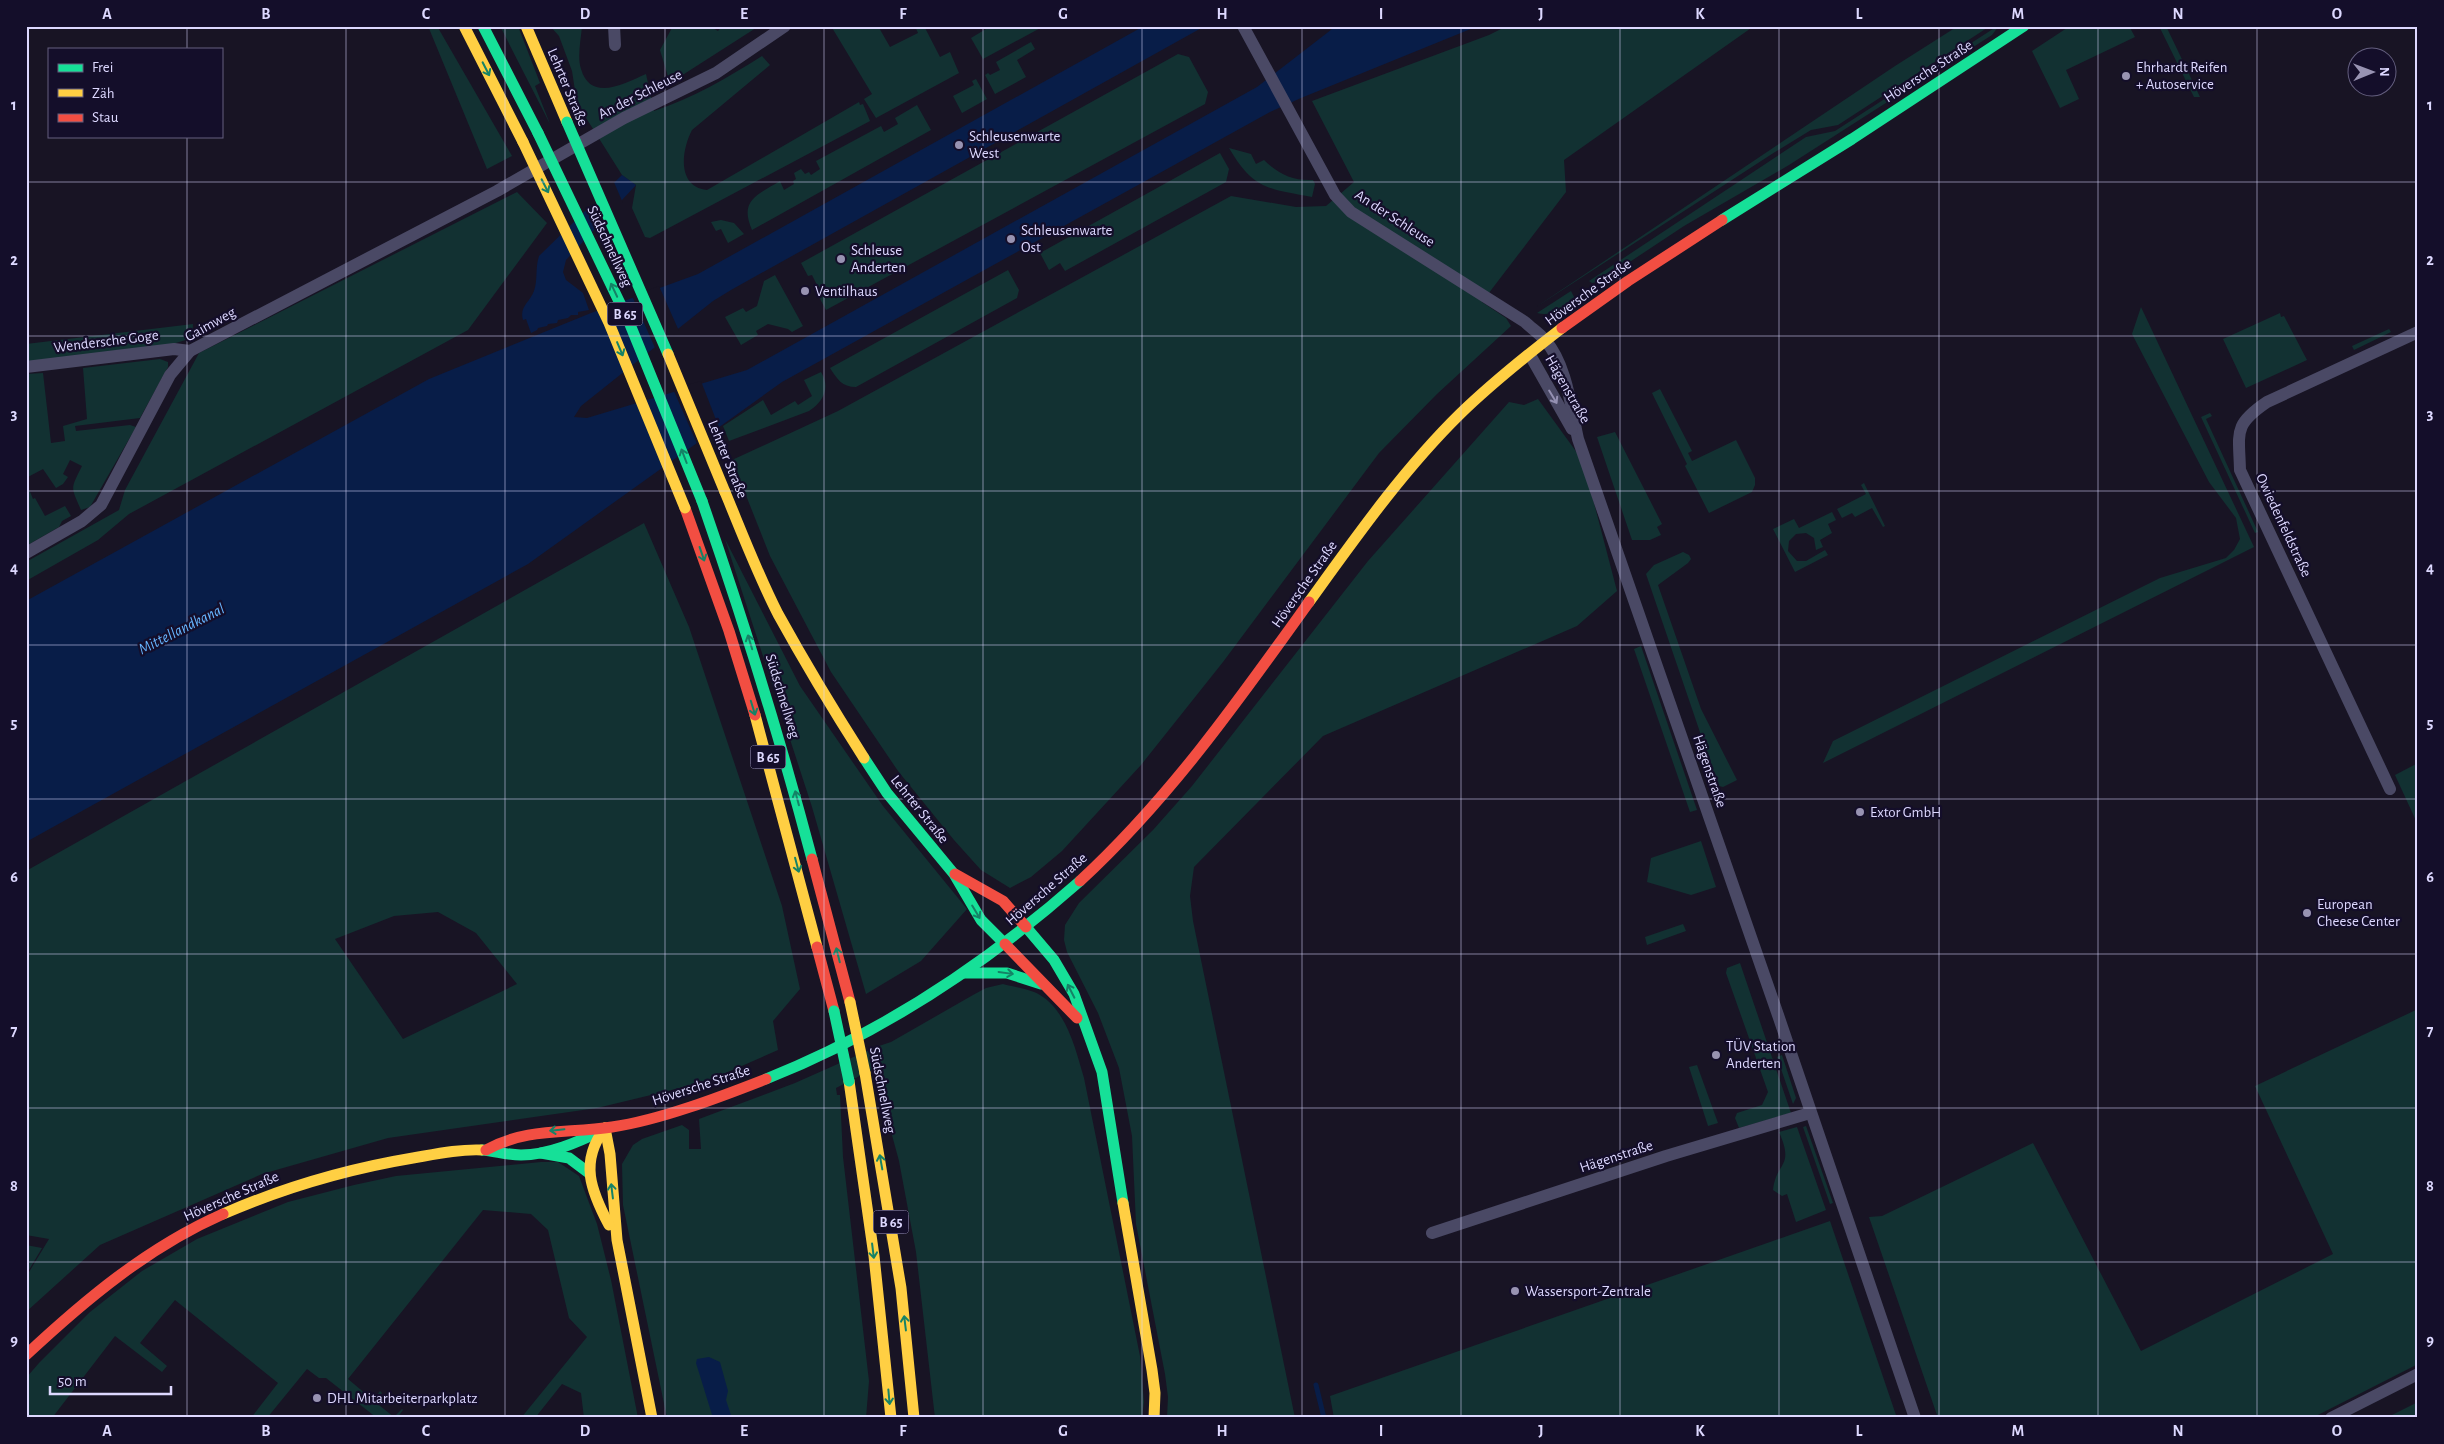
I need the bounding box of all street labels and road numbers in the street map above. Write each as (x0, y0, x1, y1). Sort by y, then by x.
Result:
street label: Höversche Straße (1881, 37, 1975, 106)
street label: Lehrter Straße (544, 46, 591, 128)
street label: An der Schleuse (596, 67, 685, 122)
street label: An der Schleuse (1352, 187, 1437, 250)
street label: Südschnellweg (584, 203, 635, 290)
street label: Höversche Straße (1543, 256, 1634, 329)
road number: B 65 (608, 302, 642, 326)
street label: Gaimweg (183, 304, 239, 344)
street label: Wendersche Goge (53, 328, 160, 355)
street label: Hägenstraße (1542, 353, 1593, 426)
street label: Lehrter Straße (705, 418, 750, 501)
street label: Owiedenfeldstraße (2253, 471, 2314, 579)
street label: Höversche Straße (1269, 538, 1340, 630)
street label: Südschnellweg (763, 652, 803, 741)
street label: Hägenstraße (1690, 733, 1729, 810)
road number: B 65 (750, 746, 786, 769)
street label: Lehrter Straße (888, 772, 952, 846)
street label: Höversche Straße (1003, 850, 1090, 929)
street label: Südschnellweg (867, 1046, 898, 1135)
street label: Höversche Straße (650, 1063, 752, 1108)
street label: Hägenstraße (1578, 1138, 1655, 1175)
street label: Höversche Straße (181, 1169, 281, 1224)
road number: B 65 (874, 1210, 908, 1234)

